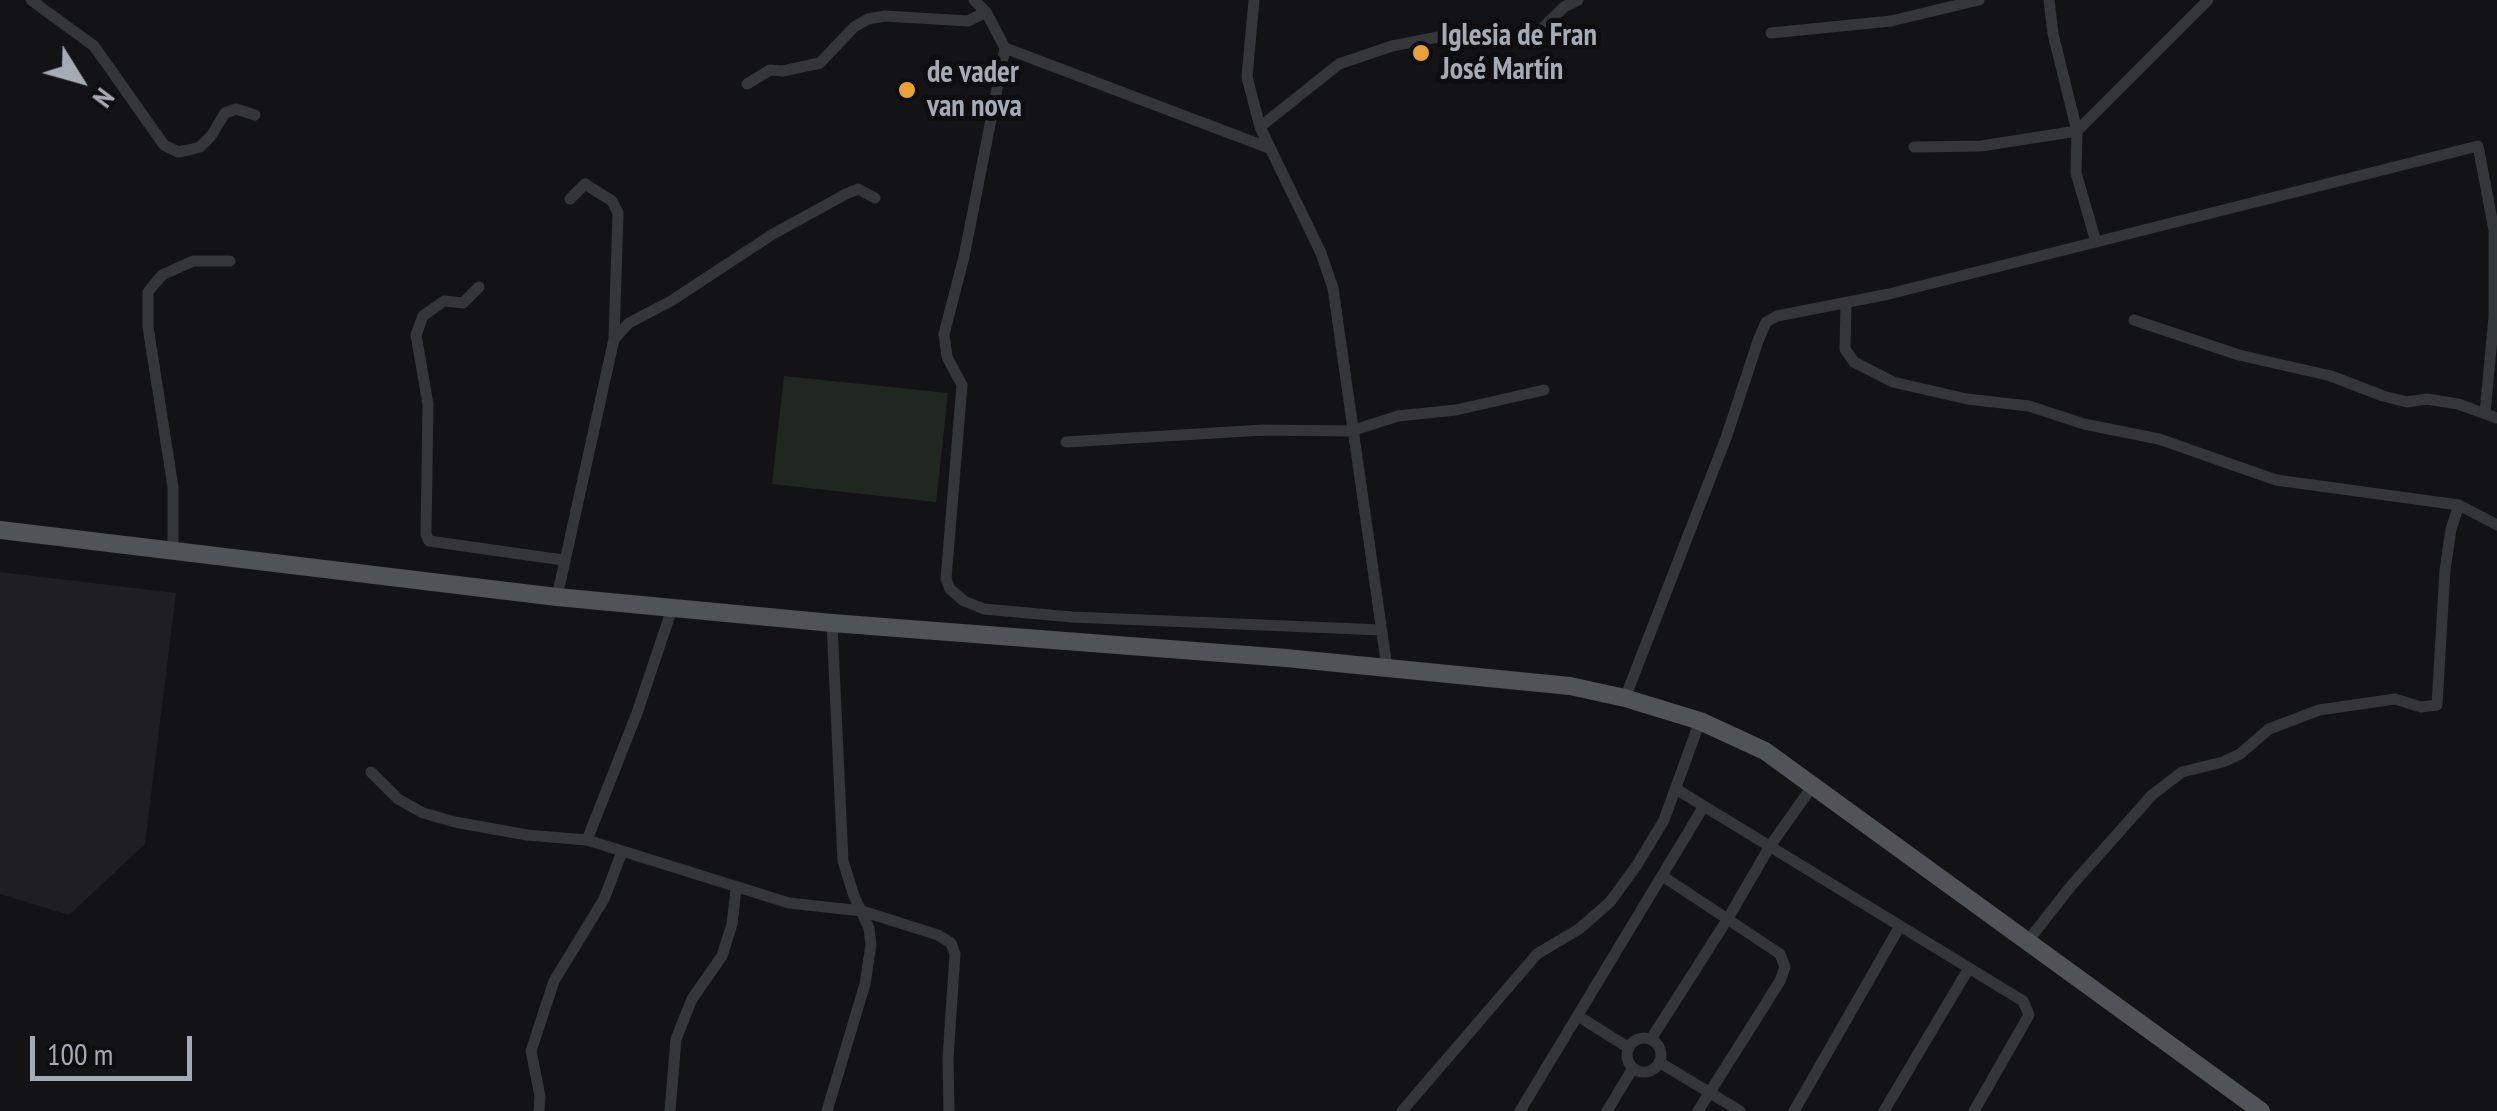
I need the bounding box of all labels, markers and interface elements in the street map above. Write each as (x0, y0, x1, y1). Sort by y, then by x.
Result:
place label: Iglesia de Fran José Martín (1441, 18, 1597, 88)
north arrow (30, 30, 130, 130)
marker: Iglesia de Fran José Martín (1410, 42, 1432, 64)
place label: de vader van nova (927, 55, 1022, 126)
marker: de vader van nova (896, 79, 918, 101)
text: N (85, 81, 124, 116)
scale bar (35, 1016, 198, 1078)
text: 100 m (47, 1034, 113, 1073)

